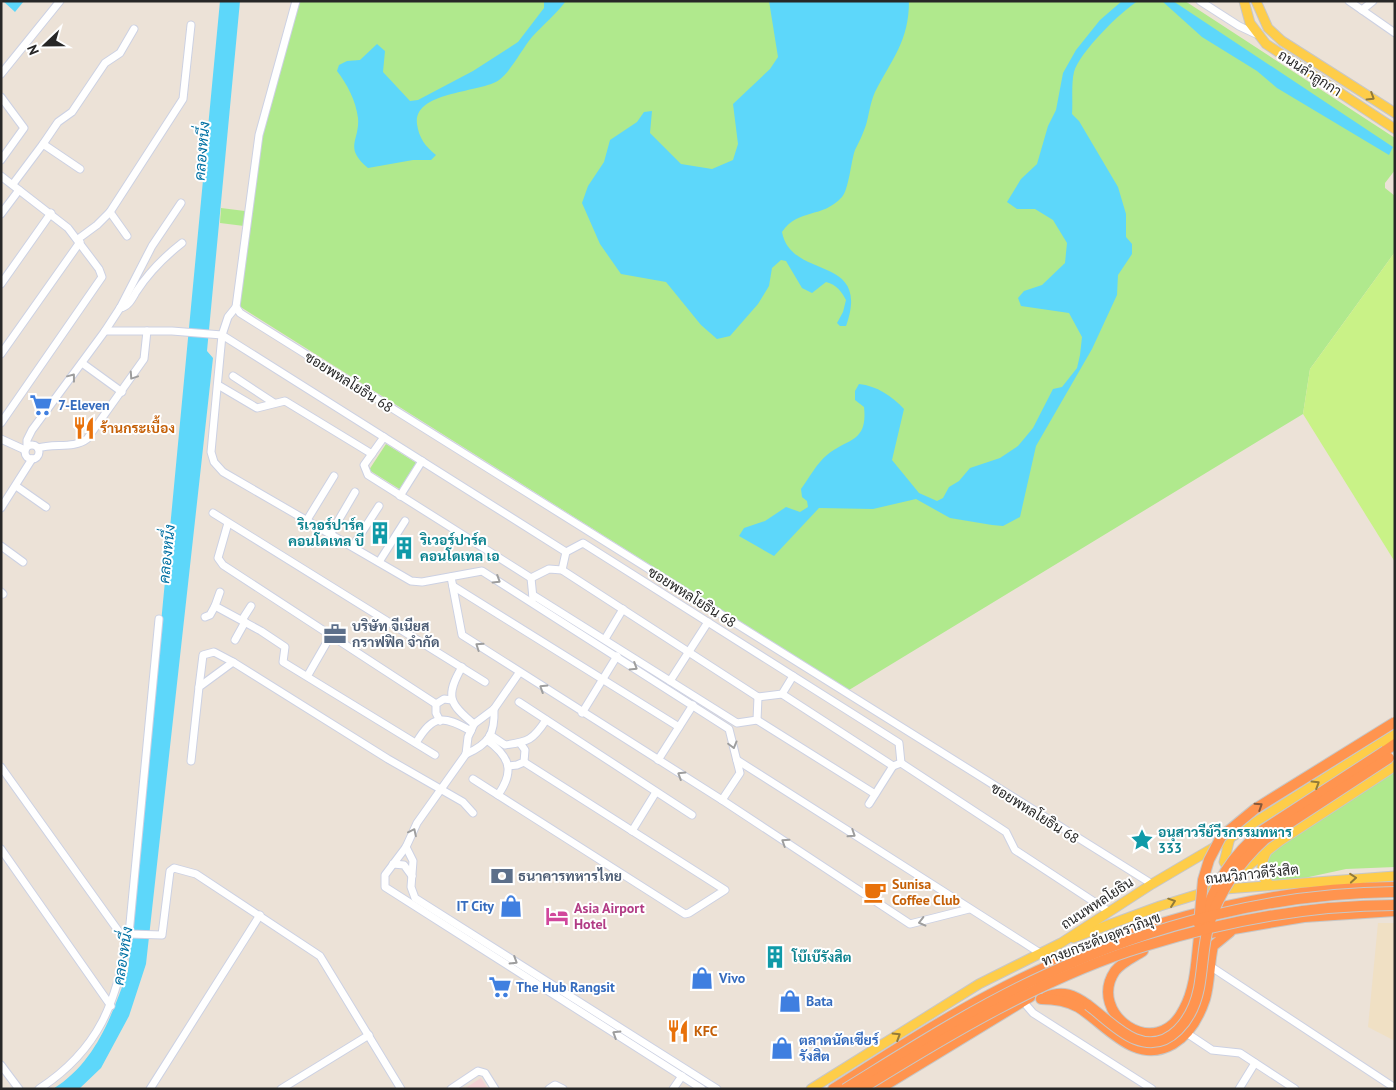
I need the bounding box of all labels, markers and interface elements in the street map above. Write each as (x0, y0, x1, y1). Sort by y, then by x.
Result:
north arrow (20, 20, 70, 70)
text: N (23, 42, 43, 58)
street label: ถนนลำลูกกา (1274, 46, 1345, 101)
one-way arrow (1365, 91, 1374, 101)
water label: คลองหนึ่ง (185, 120, 214, 181)
street label: ซอยพหลโยธิน 68 (301, 348, 397, 416)
one-way arrow (130, 370, 139, 379)
one-way arrow (66, 373, 75, 383)
supermarket icon: 7-Eleven (28, 392, 54, 418)
place label: 7-Eleven (58, 396, 110, 414)
restaurant icon: ร้านกระเบื้อง (71, 415, 97, 441)
place label: ร้านกระเบื้อง (100, 415, 175, 437)
place label: ริเวอร์ปาร์ค คอนโดเทล บี (288, 516, 364, 550)
building icon: ริเวอร์ปาร์ค คอนโดเทล บี (367, 520, 393, 546)
water label: คลองหนึ่ง (149, 523, 179, 584)
place label: ริเวอร์ปาร์ค คอนโดเทล เอ (419, 531, 500, 565)
building icon: ริเวอร์ปาร์ค คอนโดเทล เอ (391, 535, 417, 561)
street label: ซอยพหลโยธิน 68 (644, 563, 740, 631)
one-way arrow (492, 574, 501, 584)
place label: บริษัท จีเนียส กราฟฟิค จำกัด (352, 617, 440, 651)
office icon: บริษัท จีเนียส กราฟฟิค จำกัด (322, 621, 348, 647)
one-way arrow (475, 643, 484, 652)
one-way arrow (629, 661, 638, 671)
one-way arrow (540, 685, 549, 694)
one-way arrow (727, 740, 737, 748)
one-way arrow (677, 771, 686, 781)
street label: ซอยพหลโยธิน 68 (987, 779, 1083, 847)
one-way arrow (1310, 780, 1319, 790)
one-way arrow (1254, 803, 1263, 813)
place label: อนุสาวรีย์วีรกรรมทหาร 333 (1158, 823, 1292, 857)
one-way arrow (846, 827, 855, 837)
place icon: อนุสาวรีย์วีรกรรมทหาร 333 (1129, 827, 1155, 853)
one-way arrow (407, 828, 417, 837)
one-way arrow (781, 838, 790, 848)
street label: ถนนวิภาวดีรังสิต (1204, 860, 1300, 888)
bank icon: ธนาคารทหารไทย (489, 863, 515, 889)
place label: ธนาคารทหารไทย (518, 867, 622, 885)
street label: ถนนพหลโยธิน (1057, 873, 1137, 933)
one-way arrow (1350, 873, 1358, 884)
place label: Sunisa Coffee Club (892, 875, 961, 909)
cafe icon: Sunisa Coffee Club (862, 879, 888, 905)
shop icon: IT City (498, 893, 524, 919)
place label: IT City (456, 897, 494, 915)
one-way arrow (1168, 897, 1176, 907)
place label: Asia Airport Hotel (574, 899, 645, 933)
hotel icon: Asia Airport Hotel (544, 903, 570, 929)
street label: ทางยกระดับอุตราภิมุข (1039, 908, 1163, 971)
one-way arrow (918, 916, 926, 926)
water label: คลองหนึ่ง (104, 924, 137, 987)
building icon: โบ๊เบ๊รังสิต (762, 944, 788, 970)
place label: โบ๊เบ๊รังสิต (791, 948, 851, 966)
one-way arrow (509, 955, 518, 964)
shop icon: Vivo (689, 965, 715, 991)
place label: Vivo (718, 969, 746, 987)
supermarket icon: The Hub Rangsit (487, 974, 513, 1000)
place label: The Hub Rangsit (516, 978, 615, 996)
shop icon: Bata (777, 988, 803, 1014)
place label: Bata (806, 992, 833, 1010)
restaurant icon: KFC (665, 1018, 691, 1044)
place label: KFC (694, 1022, 718, 1040)
one-way arrow (613, 1031, 622, 1041)
place label: ตลาดนัดเซียร์ รังสิต (799, 1031, 880, 1065)
one-way arrow (892, 1033, 901, 1042)
shop icon: ตลาดนัดเซียร์ รังสิต (769, 1035, 795, 1061)

